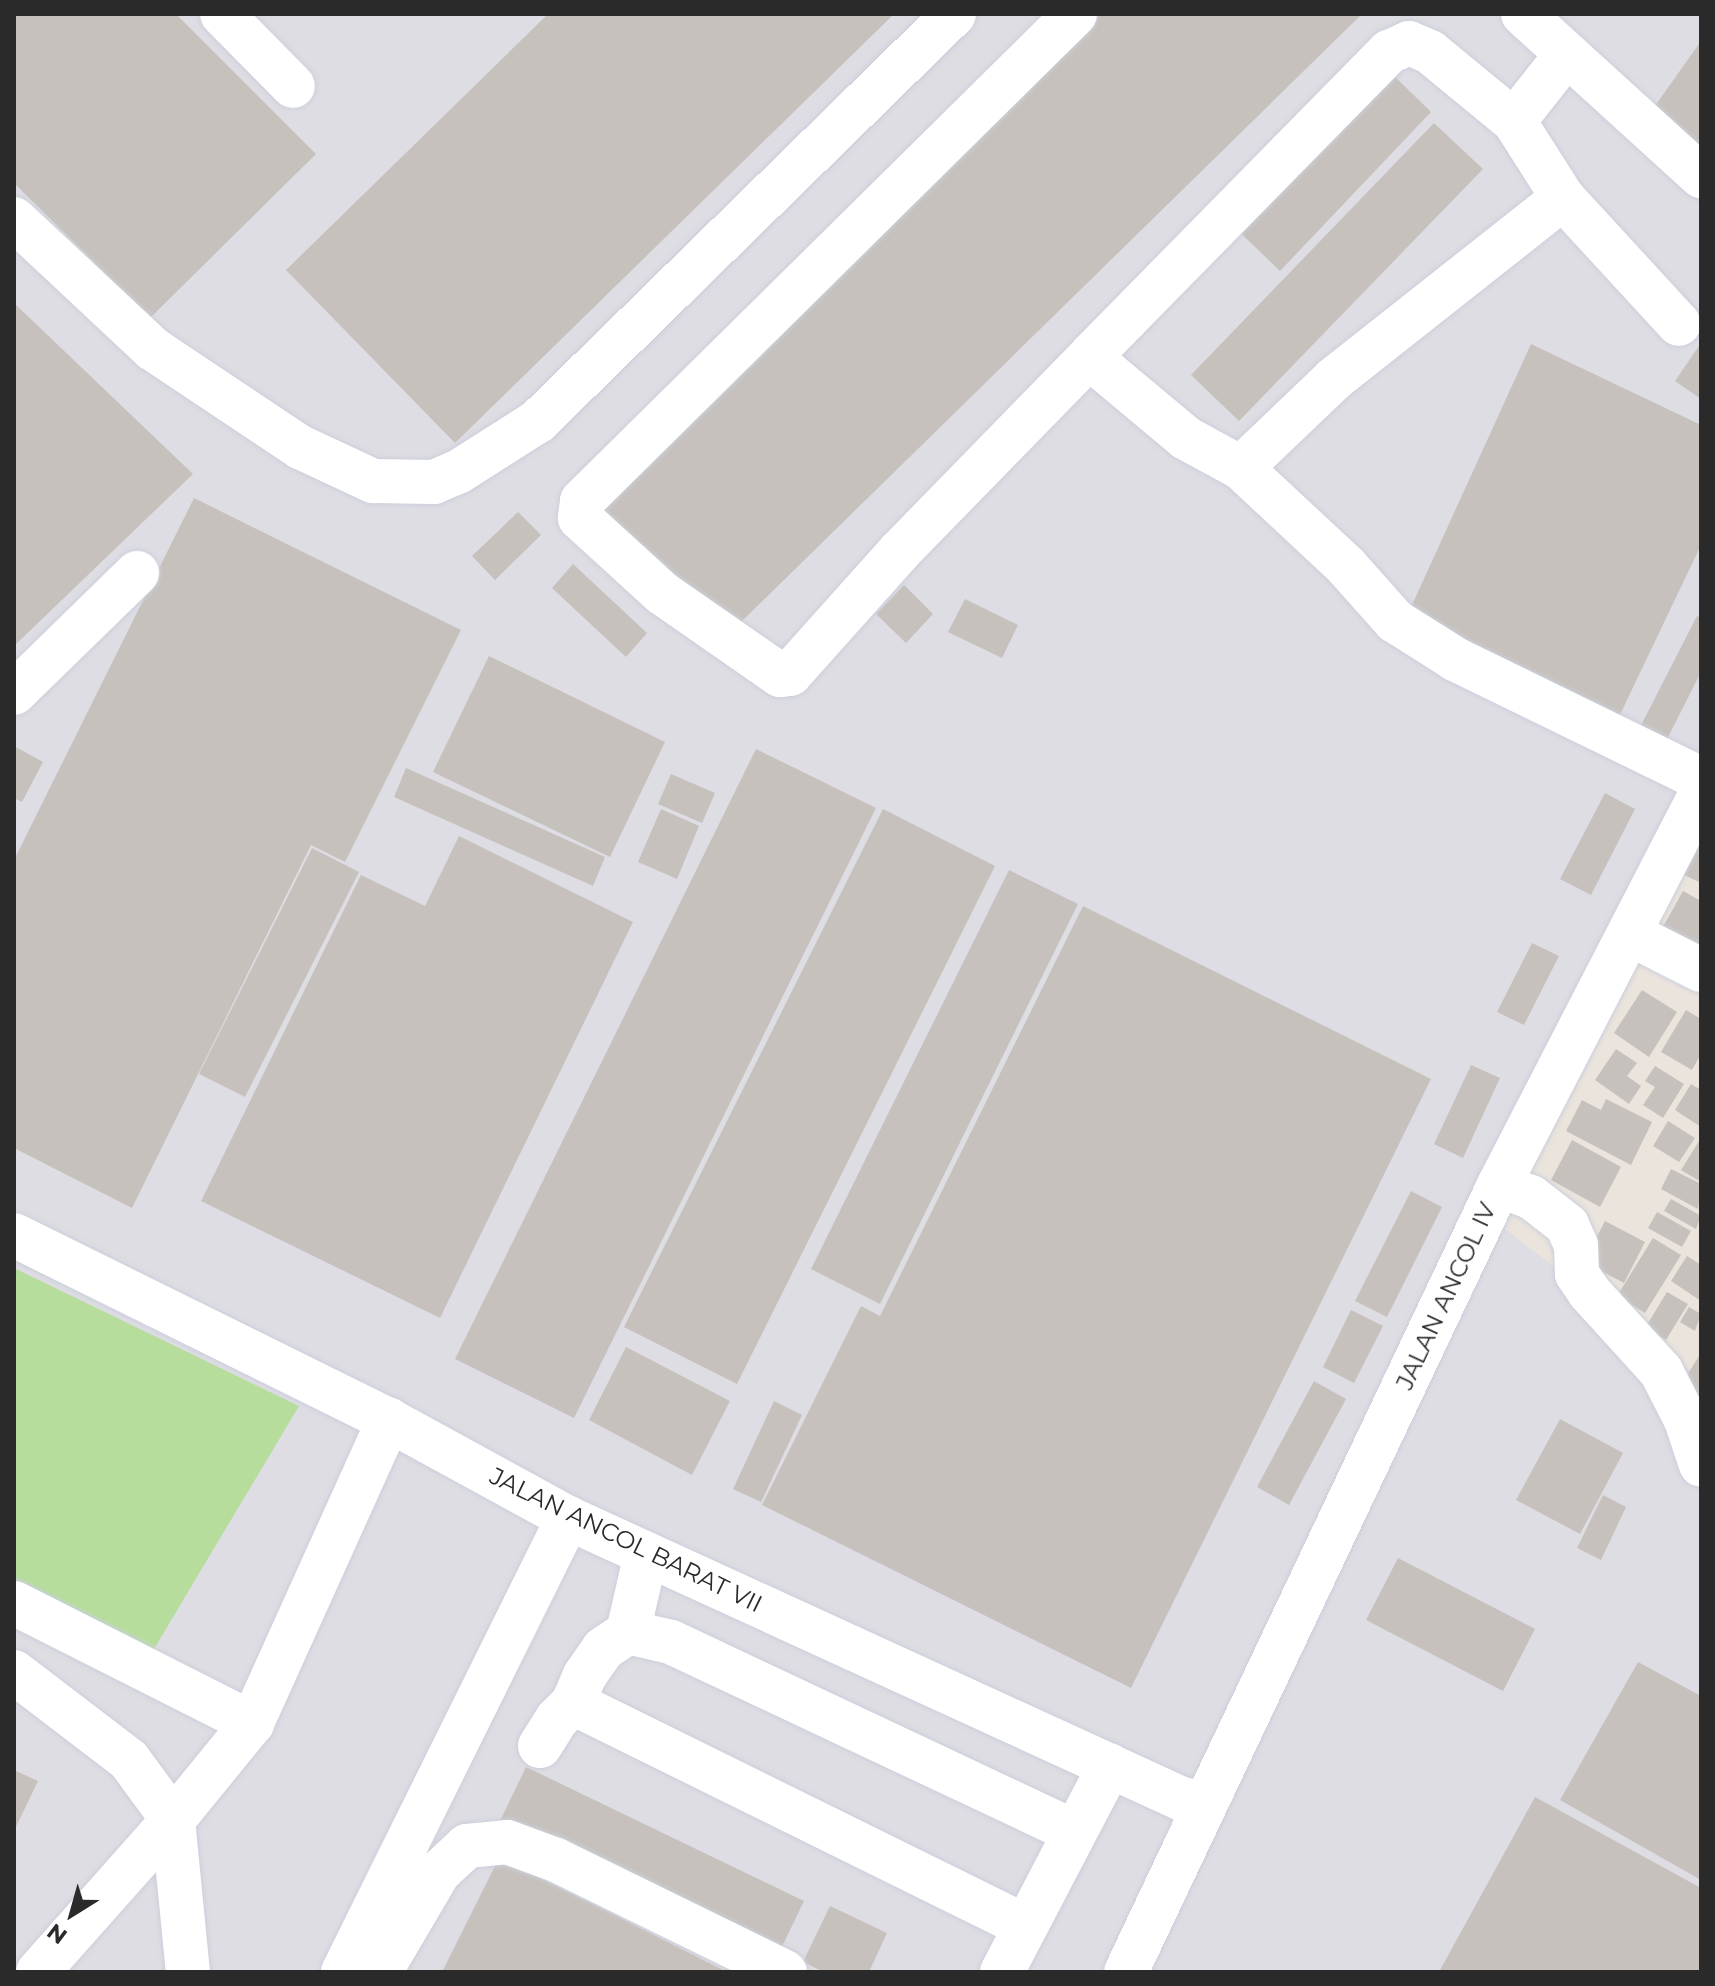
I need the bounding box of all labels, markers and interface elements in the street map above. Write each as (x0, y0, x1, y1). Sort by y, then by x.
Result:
street label: JALAN ANCOL IV (1390, 1198, 1502, 1394)
street label: JALAN ANCOL BARAT VII (485, 1461, 767, 1619)
north arrow (32, 1874, 112, 1954)
text: N (42, 1917, 72, 1950)

